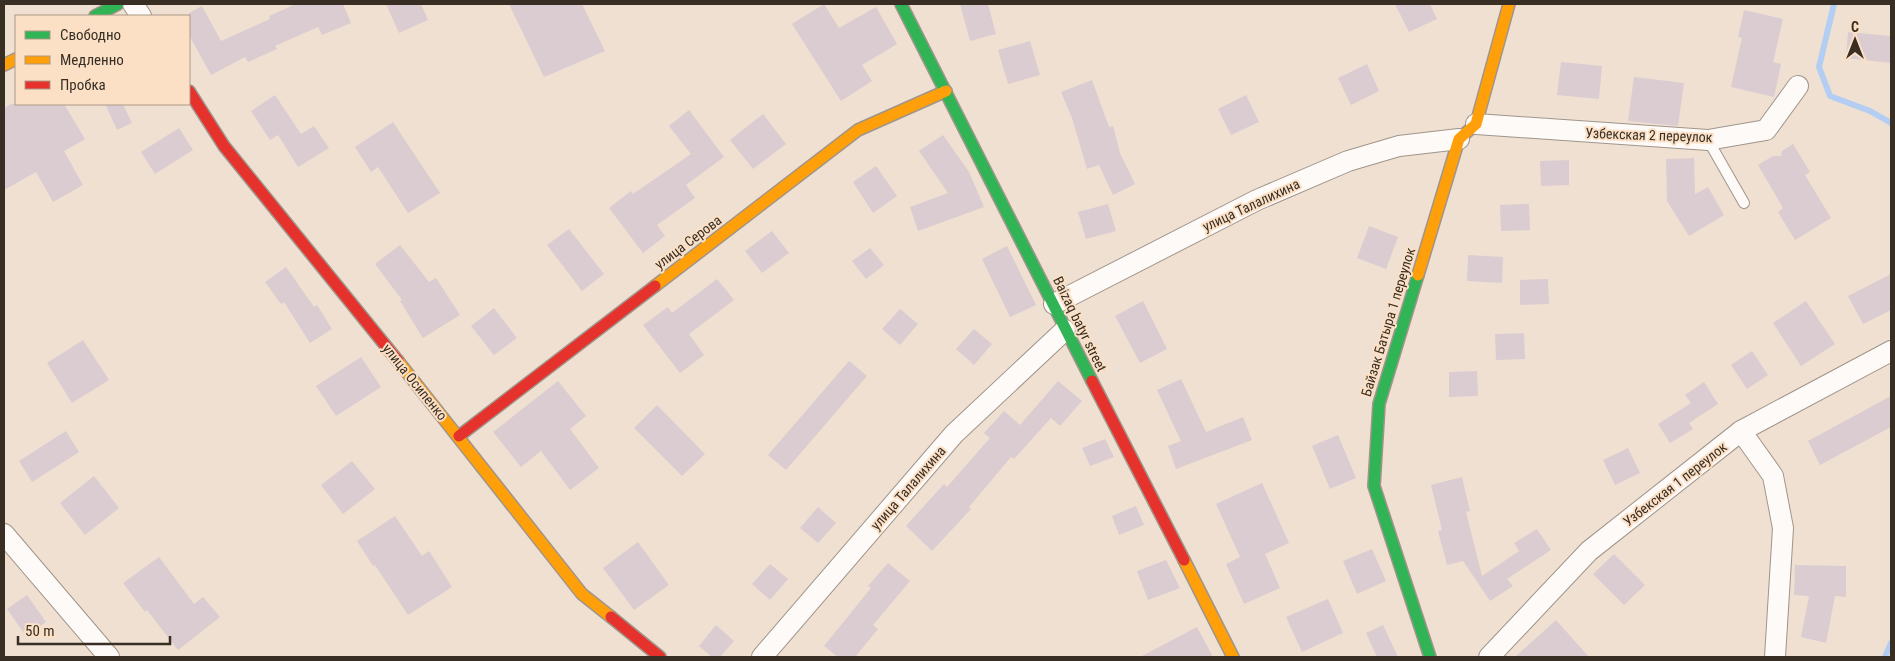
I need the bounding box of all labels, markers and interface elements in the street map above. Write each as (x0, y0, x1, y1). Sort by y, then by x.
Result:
legend (15, 15, 190, 105)
north arrow (1830, 15, 1880, 65)
text: С (1851, 19, 1859, 35)
text: Свободно (60, 26, 121, 44)
text: Медленно (60, 51, 124, 69)
text: Пробка (60, 76, 106, 94)
street label: Узбекская 2 переулок (1585, 125, 1713, 145)
street label: улица Талалихина (1200, 176, 1302, 234)
street label: улица Серова (652, 212, 724, 272)
street label: Байзак Батыра 1 переулок (1358, 245, 1418, 398)
street label: Baizaq batyr street (1050, 274, 1110, 374)
street label: улица Осипенко (379, 341, 451, 423)
street label: Узбекская 1 переулок (1620, 438, 1730, 529)
street label: улица Талалихина (867, 443, 949, 533)
scale bar (18, 614, 170, 646)
text: 50 m (25, 622, 55, 640)

